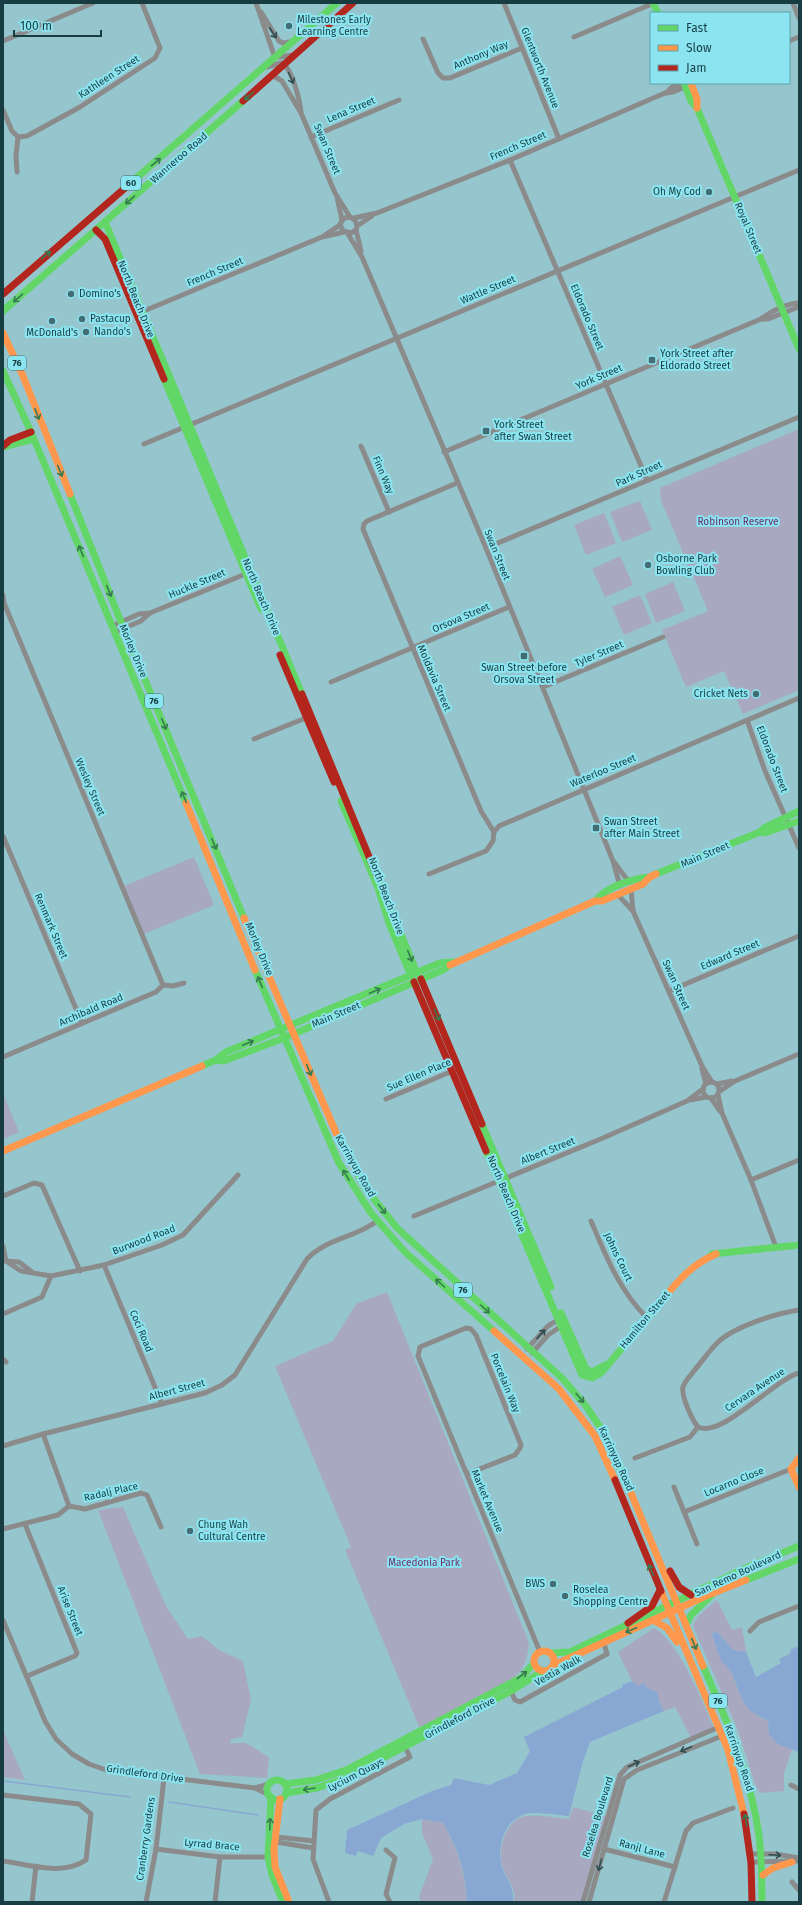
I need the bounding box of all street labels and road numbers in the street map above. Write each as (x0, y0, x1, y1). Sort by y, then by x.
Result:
street label: Glentworth Avenue (518, 26, 562, 110)
street label: Anthony Way (452, 38, 510, 72)
street label: Kathleen Street (76, 53, 142, 101)
street label: Lena Street (325, 94, 377, 126)
street label: Swan Street (311, 122, 343, 176)
street label: French Street (488, 129, 548, 163)
street label: Wanneroo Road (148, 130, 210, 186)
road number: 60 (121, 176, 141, 190)
street label: Royal Street (732, 201, 764, 256)
street label: French Street (185, 255, 245, 289)
street label: North Beach Drive (115, 259, 157, 339)
street label: Wattle Street (459, 273, 518, 307)
street label: Eldorado Street (568, 282, 606, 352)
road number: 76 (8, 356, 26, 370)
street label: York Street (574, 362, 624, 392)
street label: Finn Way (370, 454, 396, 496)
street label: Park Street (614, 458, 664, 490)
street label: Swan Street (481, 528, 513, 582)
street label: North Beach Drive (239, 557, 283, 637)
street label: Huckle Street (167, 566, 228, 601)
street label: Orsova Street (431, 600, 492, 635)
street label: Morley Drive (116, 623, 150, 679)
street label: Tyler Street (573, 638, 625, 670)
street label: Moldavia Street (415, 643, 453, 713)
road number: 76 (145, 694, 163, 708)
street label: Eldorado Street (754, 724, 790, 794)
street label: Waterloo Street (568, 752, 638, 790)
street label: Wesley Street (73, 756, 108, 818)
street label: Main Street (679, 839, 731, 871)
street label: North Beach Drive (366, 855, 406, 937)
street label: Renmark Street (32, 891, 70, 961)
street label: Morley Drive (242, 921, 276, 977)
street label: Edward Street (699, 937, 762, 973)
street label: Swan Street (660, 958, 693, 1012)
street label: Archibald Road (57, 991, 125, 1029)
street label: Main Street (310, 999, 362, 1031)
street label: Sue Ellen Place (385, 1056, 453, 1094)
street label: Karrinyup Road (332, 1133, 378, 1199)
street label: Albert Street (519, 1135, 577, 1167)
street label: North Beach Drive (484, 1154, 528, 1234)
street label: Burwood Road (111, 1223, 177, 1257)
street label: Johns Court (601, 1231, 635, 1284)
road number: 76 (454, 1283, 472, 1297)
street label: Hamilton Street (617, 1288, 673, 1351)
street label: Coci Road (127, 1308, 155, 1354)
street label: Porcelain Way (488, 1352, 522, 1414)
street label: Cervara Avenue (723, 1366, 787, 1414)
street label: Albert Street (148, 1377, 207, 1403)
street label: Karrinyup Road (596, 1425, 636, 1493)
street label: Locarno Close (702, 1465, 766, 1499)
street label: Market Avenue (468, 1468, 506, 1534)
street label: Radalj Place (83, 1480, 139, 1504)
street label: San Remo Boulevard (693, 1549, 783, 1599)
street label: Arise Street (55, 1585, 86, 1638)
street label: Vestia Walk (533, 1653, 584, 1689)
street label: Grindleford Drive (423, 1694, 497, 1742)
road number: 76 (709, 1694, 727, 1708)
street label: Karrinyup Road (722, 1723, 756, 1793)
street label: Lycium Quays (326, 1756, 386, 1794)
street label: Grindleford Drive (106, 1763, 184, 1785)
street label: Roselea Boulevard (580, 1775, 616, 1859)
street label: Cranberry Gardens (134, 1796, 158, 1882)
street label: Lyrrad Brace (184, 1837, 240, 1853)
street label: Ranjl Lane (618, 1837, 666, 1861)

